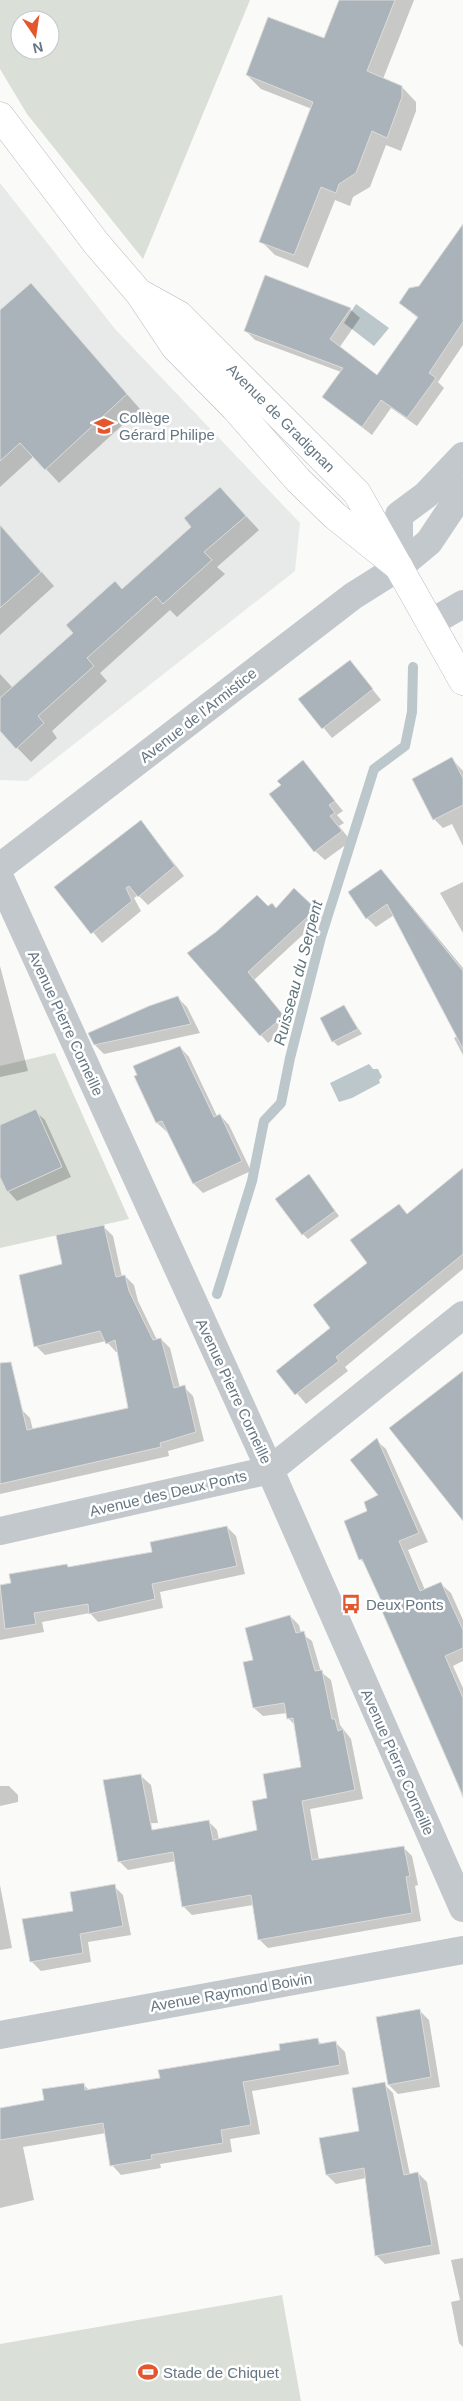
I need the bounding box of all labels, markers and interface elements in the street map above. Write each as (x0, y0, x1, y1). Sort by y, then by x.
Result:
north arrow (10, 10, 60, 60)
text: N (31, 39, 45, 57)
street label: Avenue de Gradignan (224, 360, 339, 475)
place label: Collège Gérard Philipe (119, 409, 215, 443)
school or university icon: Collège Gérard Philipe (93, 415, 115, 437)
street label: Avenue de l'Armistice (136, 664, 260, 766)
water label: Ruisseau du Serpent (270, 898, 326, 1047)
street label: Avenue Pierre Corneille (25, 948, 107, 1098)
street label: Avenue Pierre Corneille (193, 1316, 275, 1466)
street label: Avenue des Deux Ponts (88, 1467, 248, 1519)
bus stop icon: Deux Ponts (340, 1593, 362, 1615)
place label: Deux Ponts (366, 1596, 444, 1613)
street label: Avenue Pierre Corneille (358, 1686, 438, 1838)
street label: Avenue Raymond Boivin (149, 1969, 313, 2015)
sports icon: Stade de Chiquet (137, 2361, 159, 2383)
place label: Stade de Chiquet (163, 2364, 280, 2381)

